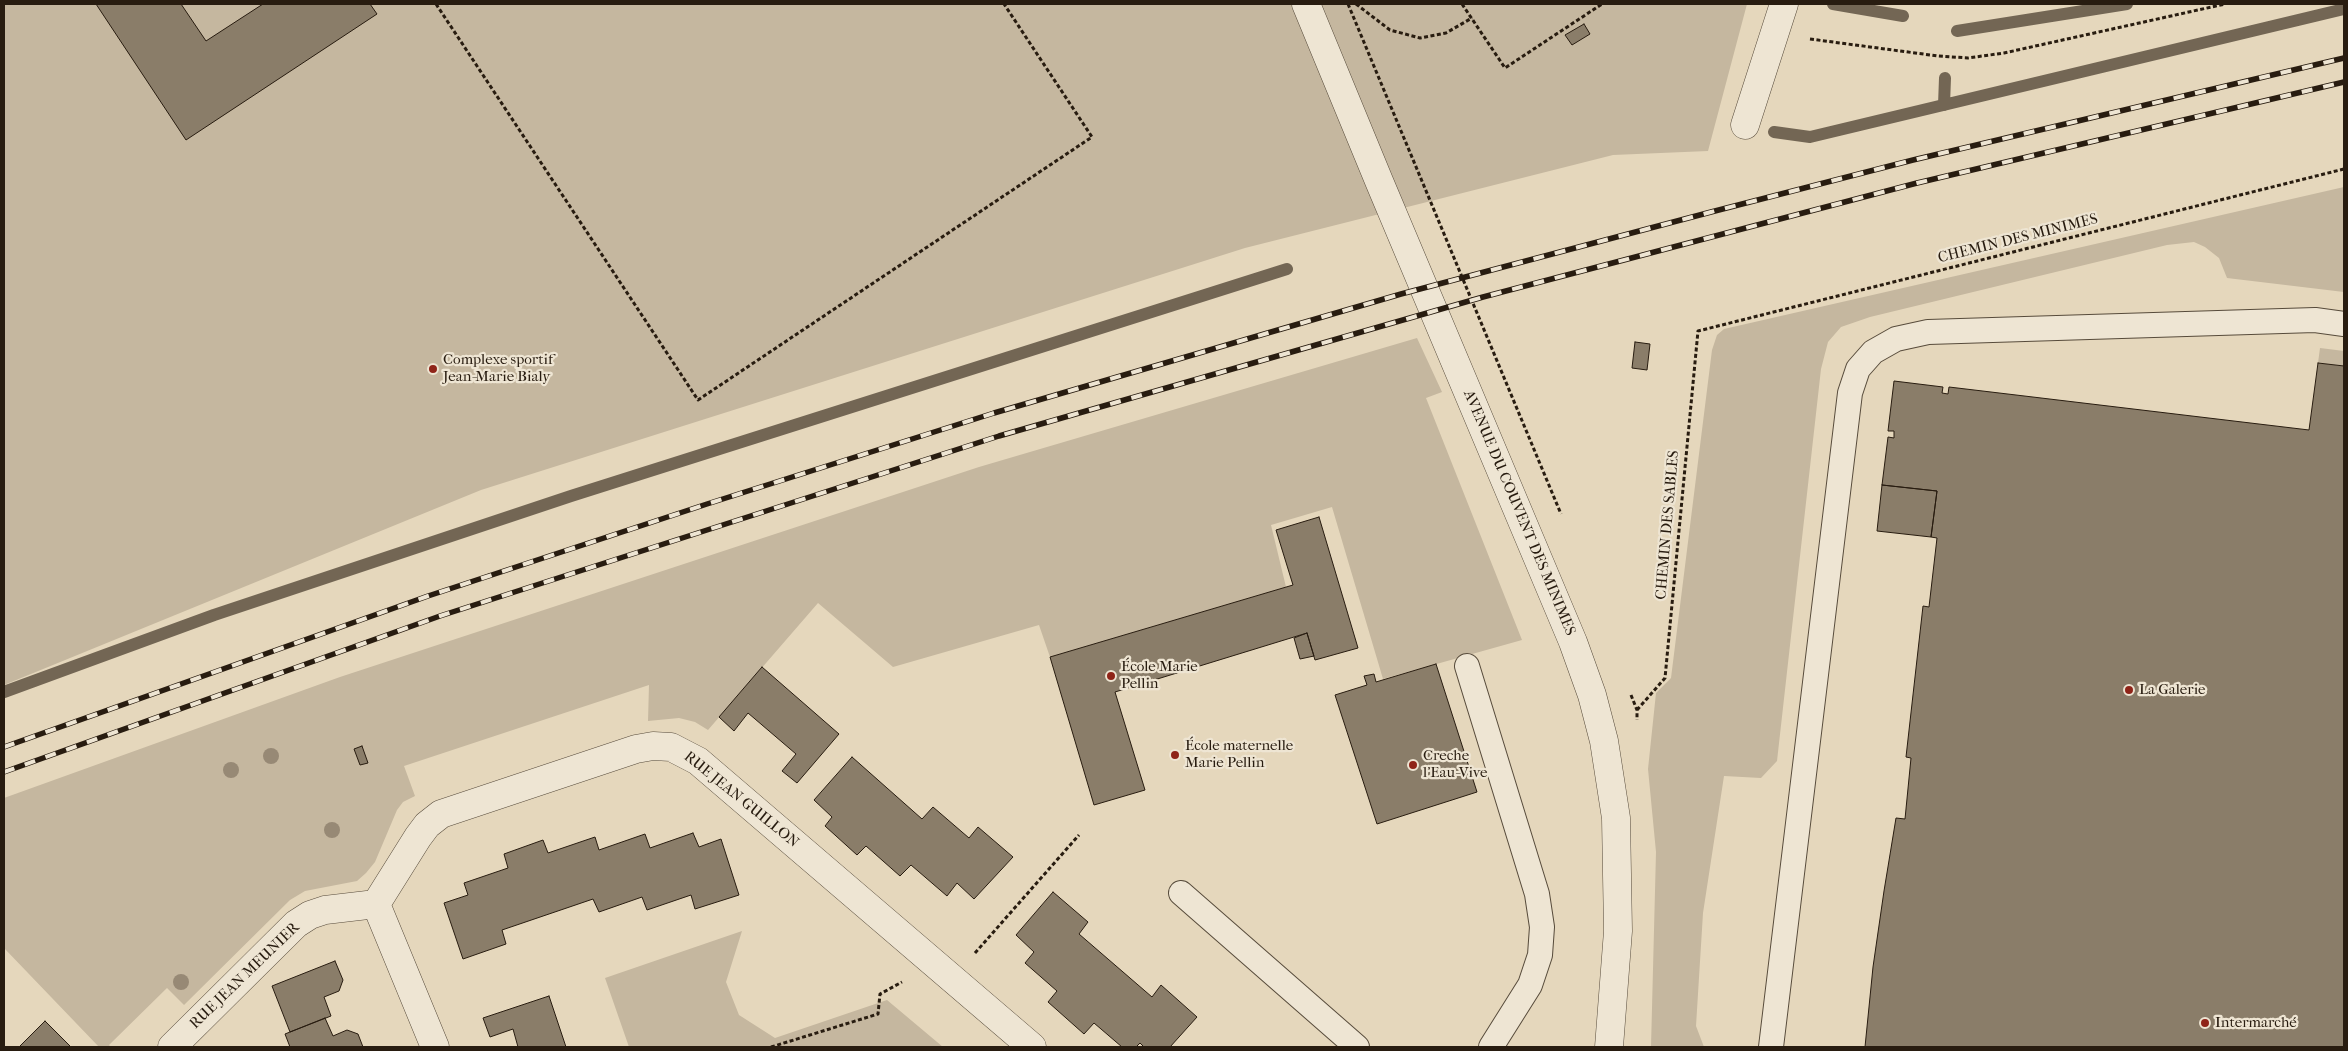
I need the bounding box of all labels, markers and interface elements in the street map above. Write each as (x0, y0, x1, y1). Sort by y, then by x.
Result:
street label: CHEMIN DES MINIMES (1936, 210, 2100, 268)
place label: Complexe sportif Jean-Marie Bialy (443, 351, 553, 386)
marker: Complexe sportif Jean-Marie Bialy (427, 363, 439, 375)
street label: AVENUE DU COUVENT DES MINIMES (1459, 388, 1579, 638)
street label: CHEMIN DES SABLES (1653, 450, 1683, 600)
place label: École Marie Pellin (1121, 658, 1198, 693)
marker: École Marie Pellin (1105, 670, 1117, 682)
place label: La Galerie (2139, 681, 2205, 699)
marker: La Galerie (2123, 684, 2135, 696)
place label: École maternelle Marie Pellin (1185, 737, 1293, 772)
place label: Creche l'Eau-Vive (1423, 747, 1487, 782)
street label: RUE JEAN GUILLON (680, 748, 802, 852)
marker: École maternelle Marie Pellin (1169, 749, 1181, 761)
marker: Creche l'Eau-Vive (1407, 759, 1419, 771)
street label: RUE JEAN MEUNIER (186, 919, 304, 1033)
place label: Intermarché (2215, 1014, 2297, 1032)
marker: Intermarché (2199, 1017, 2211, 1029)

